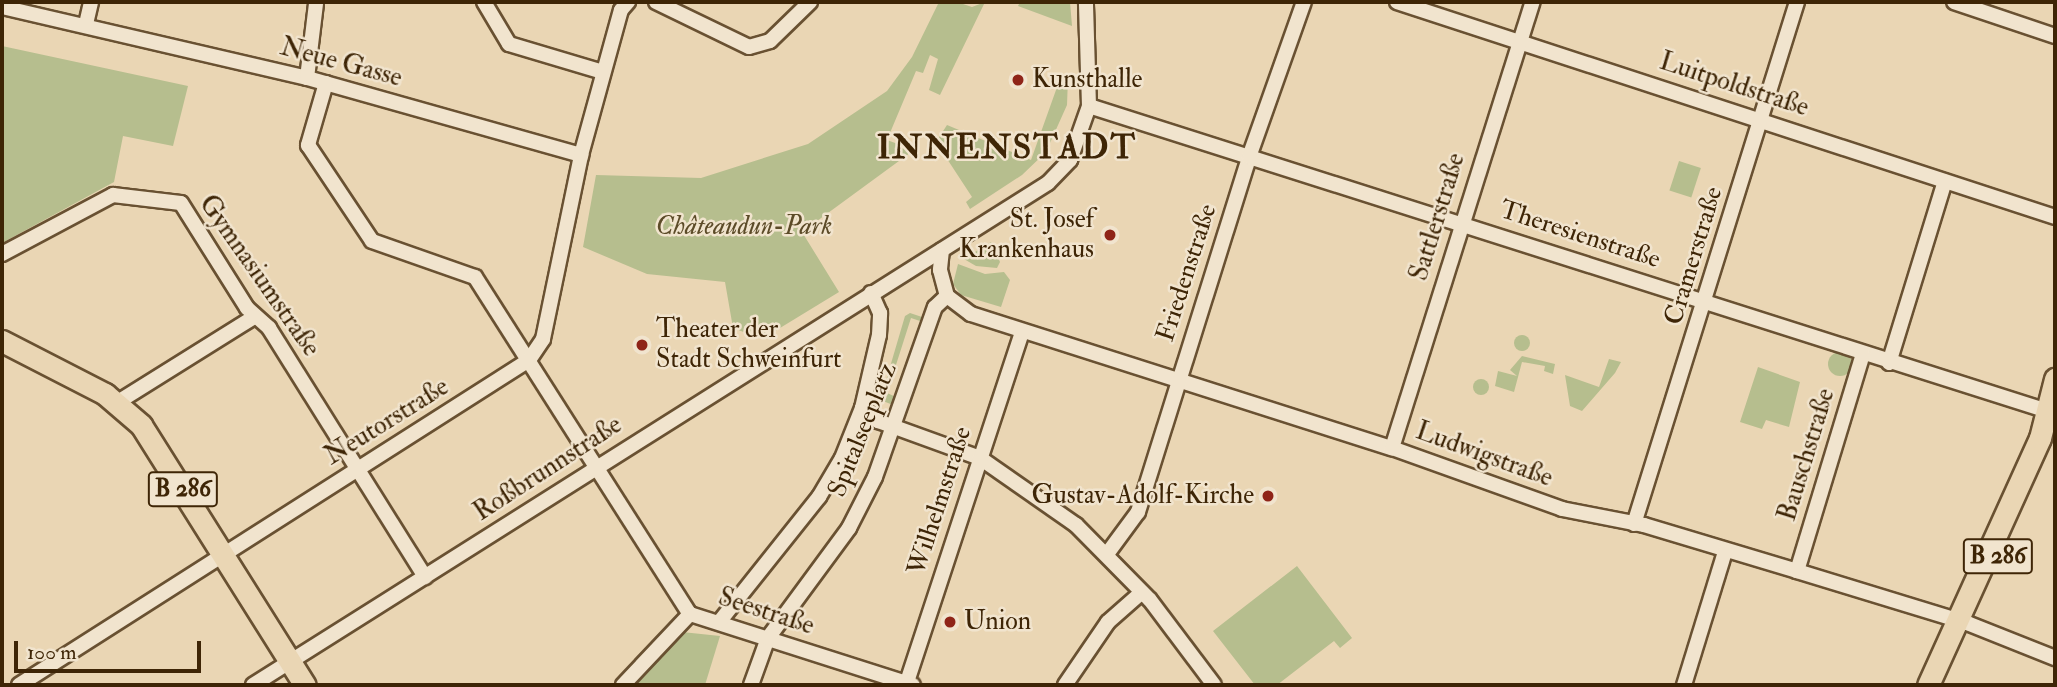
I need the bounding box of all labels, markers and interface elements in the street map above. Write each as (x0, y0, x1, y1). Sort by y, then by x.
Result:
street label: Neue Gasse (277, 32, 405, 94)
street label: Luitpoldstraße (1655, 46, 1813, 124)
place label: Kunsthalle (1032, 64, 1142, 96)
marker: Kunsthalle (1010, 72, 1026, 88)
district label: INNENSTADT (878, 128, 1136, 168)
street label: Sattlerstraße (1404, 149, 1472, 285)
street label: Cramerstraße (1658, 183, 1730, 329)
street label: Gymnasiumstraße (192, 189, 326, 363)
street label: Theresienstraße (1496, 194, 1664, 276)
street label: Friedenstraße (1150, 200, 1224, 346)
place label: St. Josef Krankenhaus (959, 204, 1094, 266)
park label: Châteaudun-Park (656, 211, 832, 243)
marker: St. Josef Krankenhaus (1100, 225, 1120, 245)
place label: Theater der Stadt Schweinfurt (656, 314, 842, 376)
marker: Theater der Stadt Schweinfurt (634, 337, 650, 353)
street label: Spitalseeplatz (822, 358, 904, 502)
street label: Neutorstraße (319, 372, 455, 472)
street label: Bauschstraße (1772, 385, 1842, 525)
street label: Roßbrunnstraße (468, 410, 628, 528)
street label: Ludwigstraße (1411, 416, 1557, 494)
street label: Wilhelmstraße (901, 423, 979, 579)
road number: B 286 (146, 468, 220, 510)
place label: Gustav-Adolf-Kirche (1031, 480, 1254, 512)
marker: Gustav-Adolf-Kirche (1260, 488, 1276, 504)
road number: B 286 (1961, 536, 2035, 576)
street label: Seestraße (714, 582, 818, 642)
place label: Union (964, 606, 1031, 638)
marker: Union (942, 614, 958, 630)
scale bar (18, 628, 205, 672)
text: 100 m (27, 639, 77, 666)

